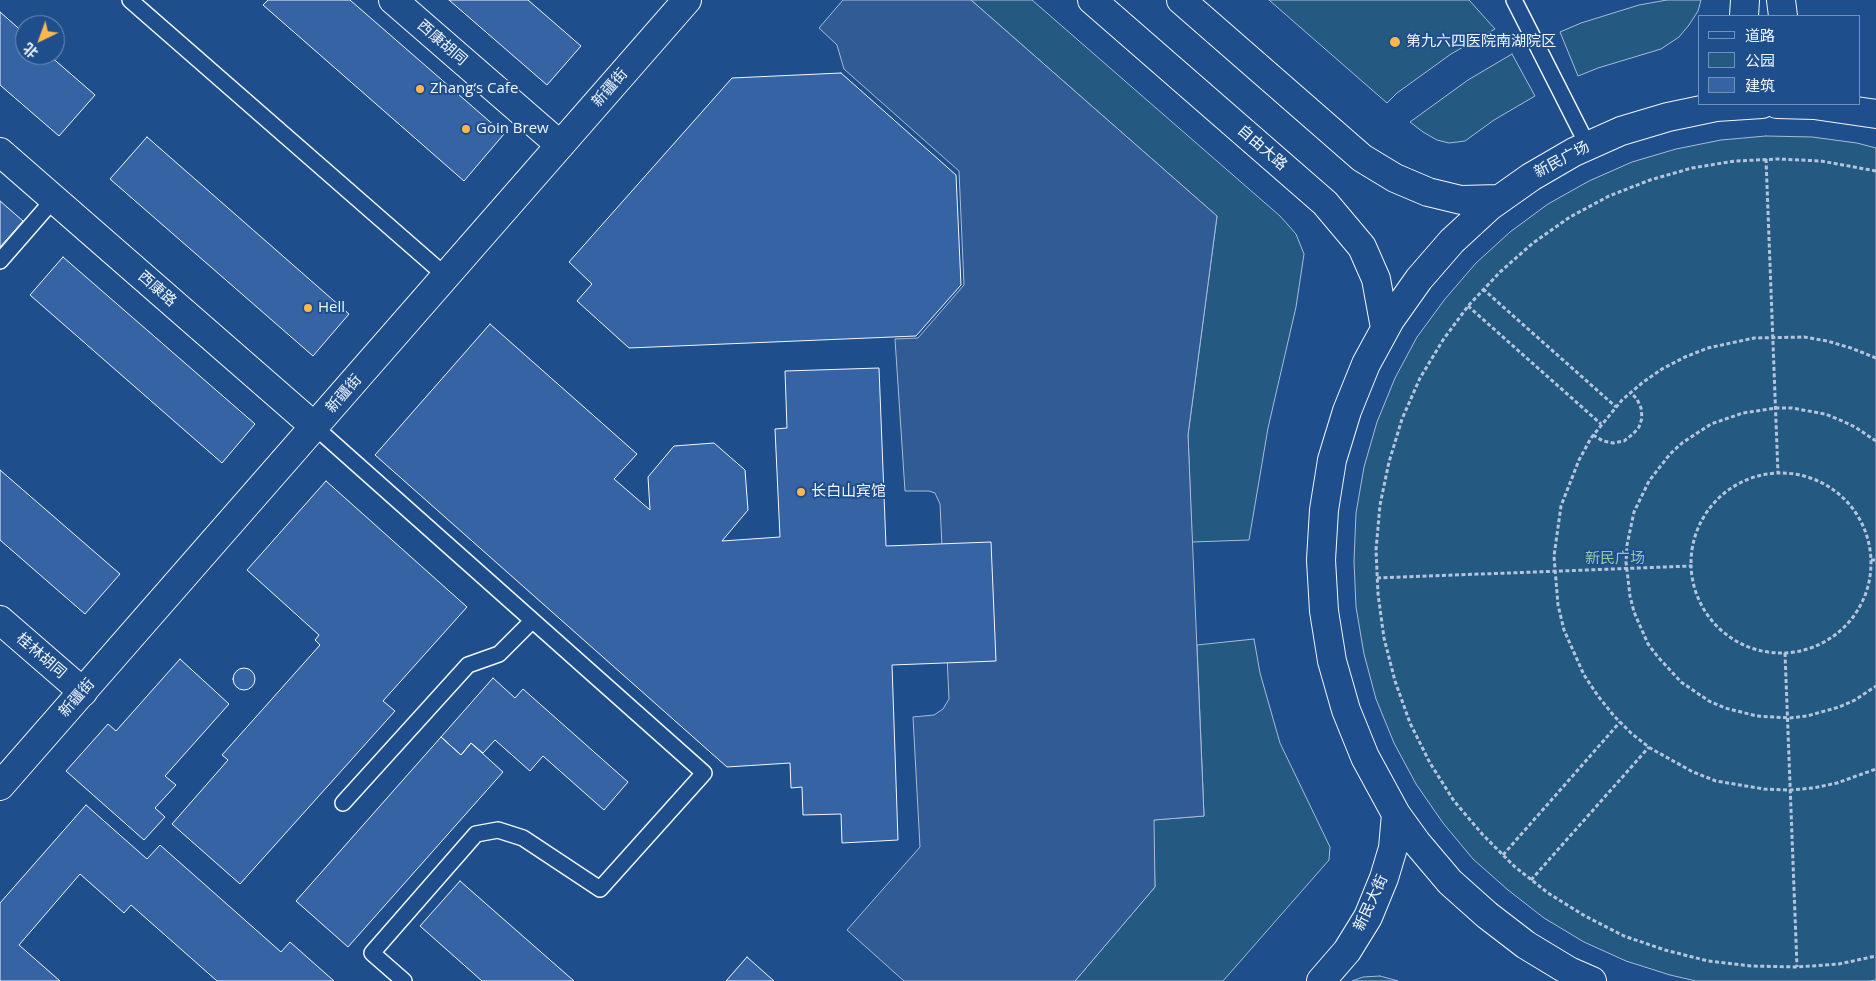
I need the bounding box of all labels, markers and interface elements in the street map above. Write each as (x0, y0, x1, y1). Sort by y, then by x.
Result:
north arrow (15, 15, 65, 65)
legend (1698, 15, 1861, 105)
street label: 西康胡同 (413, 17, 471, 69)
text: 道路 (1745, 25, 1775, 45)
place label: 第九六四医院南湖院区 (1406, 33, 1556, 51)
marker: 第九六四医院南湖院区 (1388, 35, 1402, 49)
text: 北 (19, 39, 42, 63)
text: 公园 (1745, 50, 1775, 70)
street label: 新疆街 (588, 65, 632, 111)
text: 建筑 (1745, 75, 1775, 95)
place label: Zhang‘s Cafe (430, 80, 518, 98)
marker: Zhang‘s Cafe (414, 83, 426, 95)
place label: Goin Brew (476, 120, 549, 138)
street label: 自由大路 (1233, 122, 1291, 174)
marker: Goin Brew (460, 123, 472, 135)
street label: 新民广场 (1531, 138, 1593, 182)
street label: 西康路 (134, 267, 180, 311)
place label: Hell (318, 299, 345, 317)
marker: Hell (302, 302, 314, 314)
street label: 新疆街 (322, 371, 366, 417)
place label: 长白山宾馆 (811, 483, 886, 501)
marker: 长白山宾馆 (795, 486, 807, 498)
park label: 新民广场 (1585, 550, 1645, 568)
street label: 桂林胡同 (12, 630, 70, 682)
street label: 新疆街 (55, 675, 99, 721)
street label: 新民大街 (1350, 872, 1392, 934)

